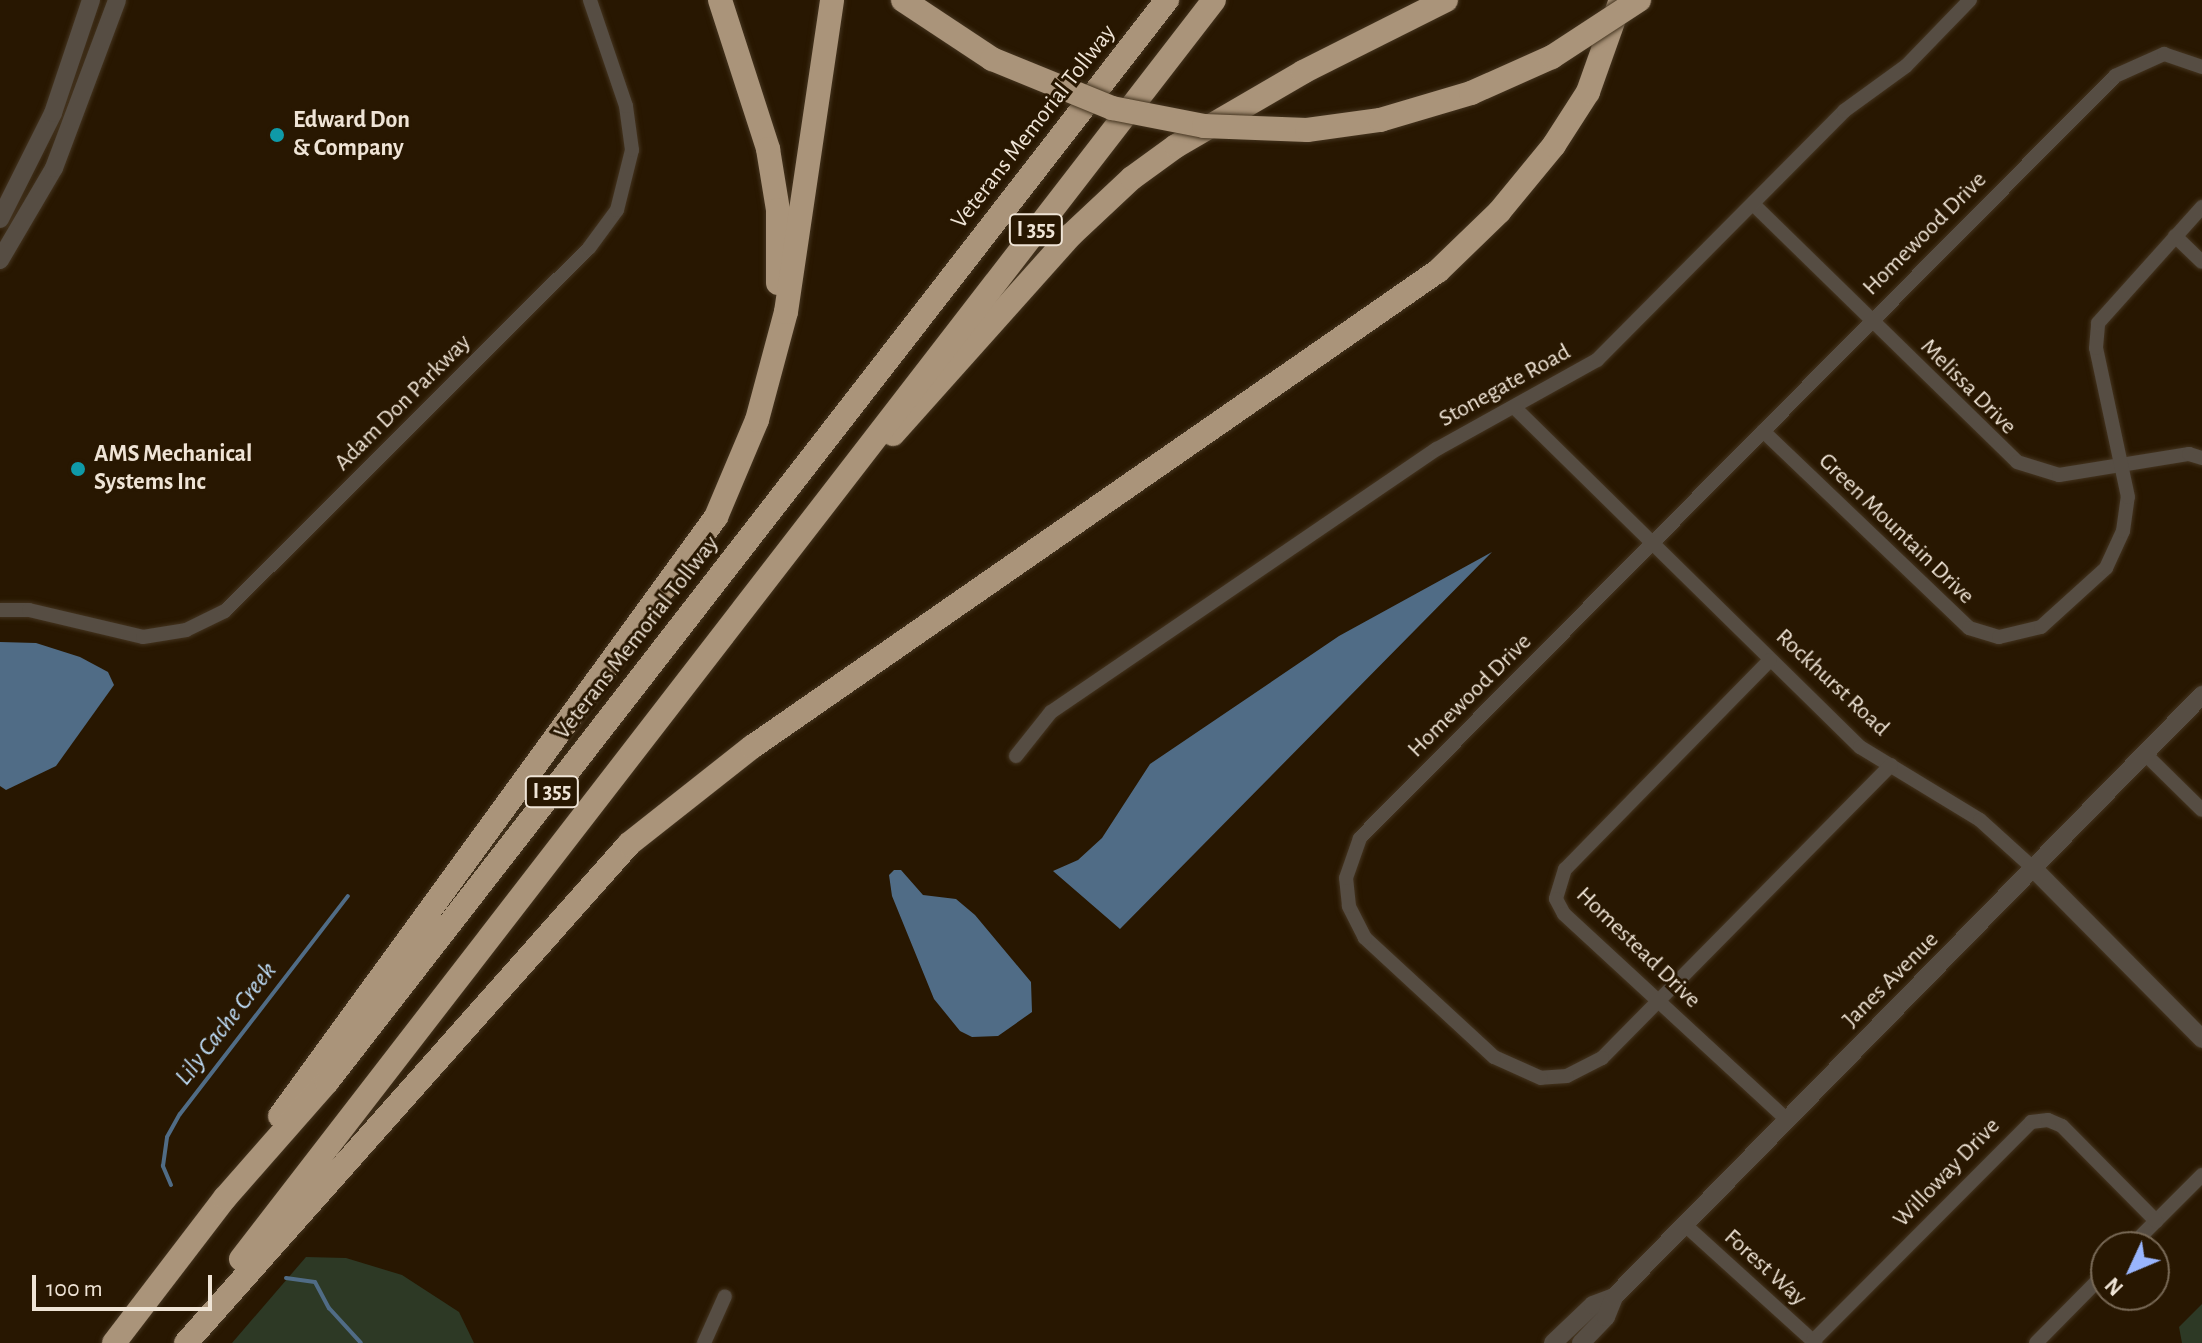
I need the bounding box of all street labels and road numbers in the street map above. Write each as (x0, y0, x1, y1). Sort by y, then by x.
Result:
street label: Veterans Memorial Tollway (945, 19, 1123, 235)
street label: Homewood Drive (1857, 166, 1993, 302)
road number: I 355 (1008, 212, 1064, 248)
street label: Adam Don Parkway (329, 329, 477, 477)
street label: Melissa Drive (1914, 333, 2022, 441)
street label: Stonegate Road (1434, 338, 1576, 434)
street label: Green Mountain Drive (1812, 447, 1980, 611)
street label: Veterans Memorial Tollway (548, 530, 726, 746)
street label: Rockhurst Road (1769, 623, 1895, 743)
street label: Homewood Drive (1402, 628, 1538, 764)
road number: I 355 (524, 774, 580, 810)
street label: Homestead Drive (1570, 881, 1706, 1015)
street label: Janes Avenue (1837, 926, 1945, 1034)
street label: Willoway Drive (1888, 1112, 2006, 1234)
street label: Forest Way (1718, 1223, 1812, 1313)

